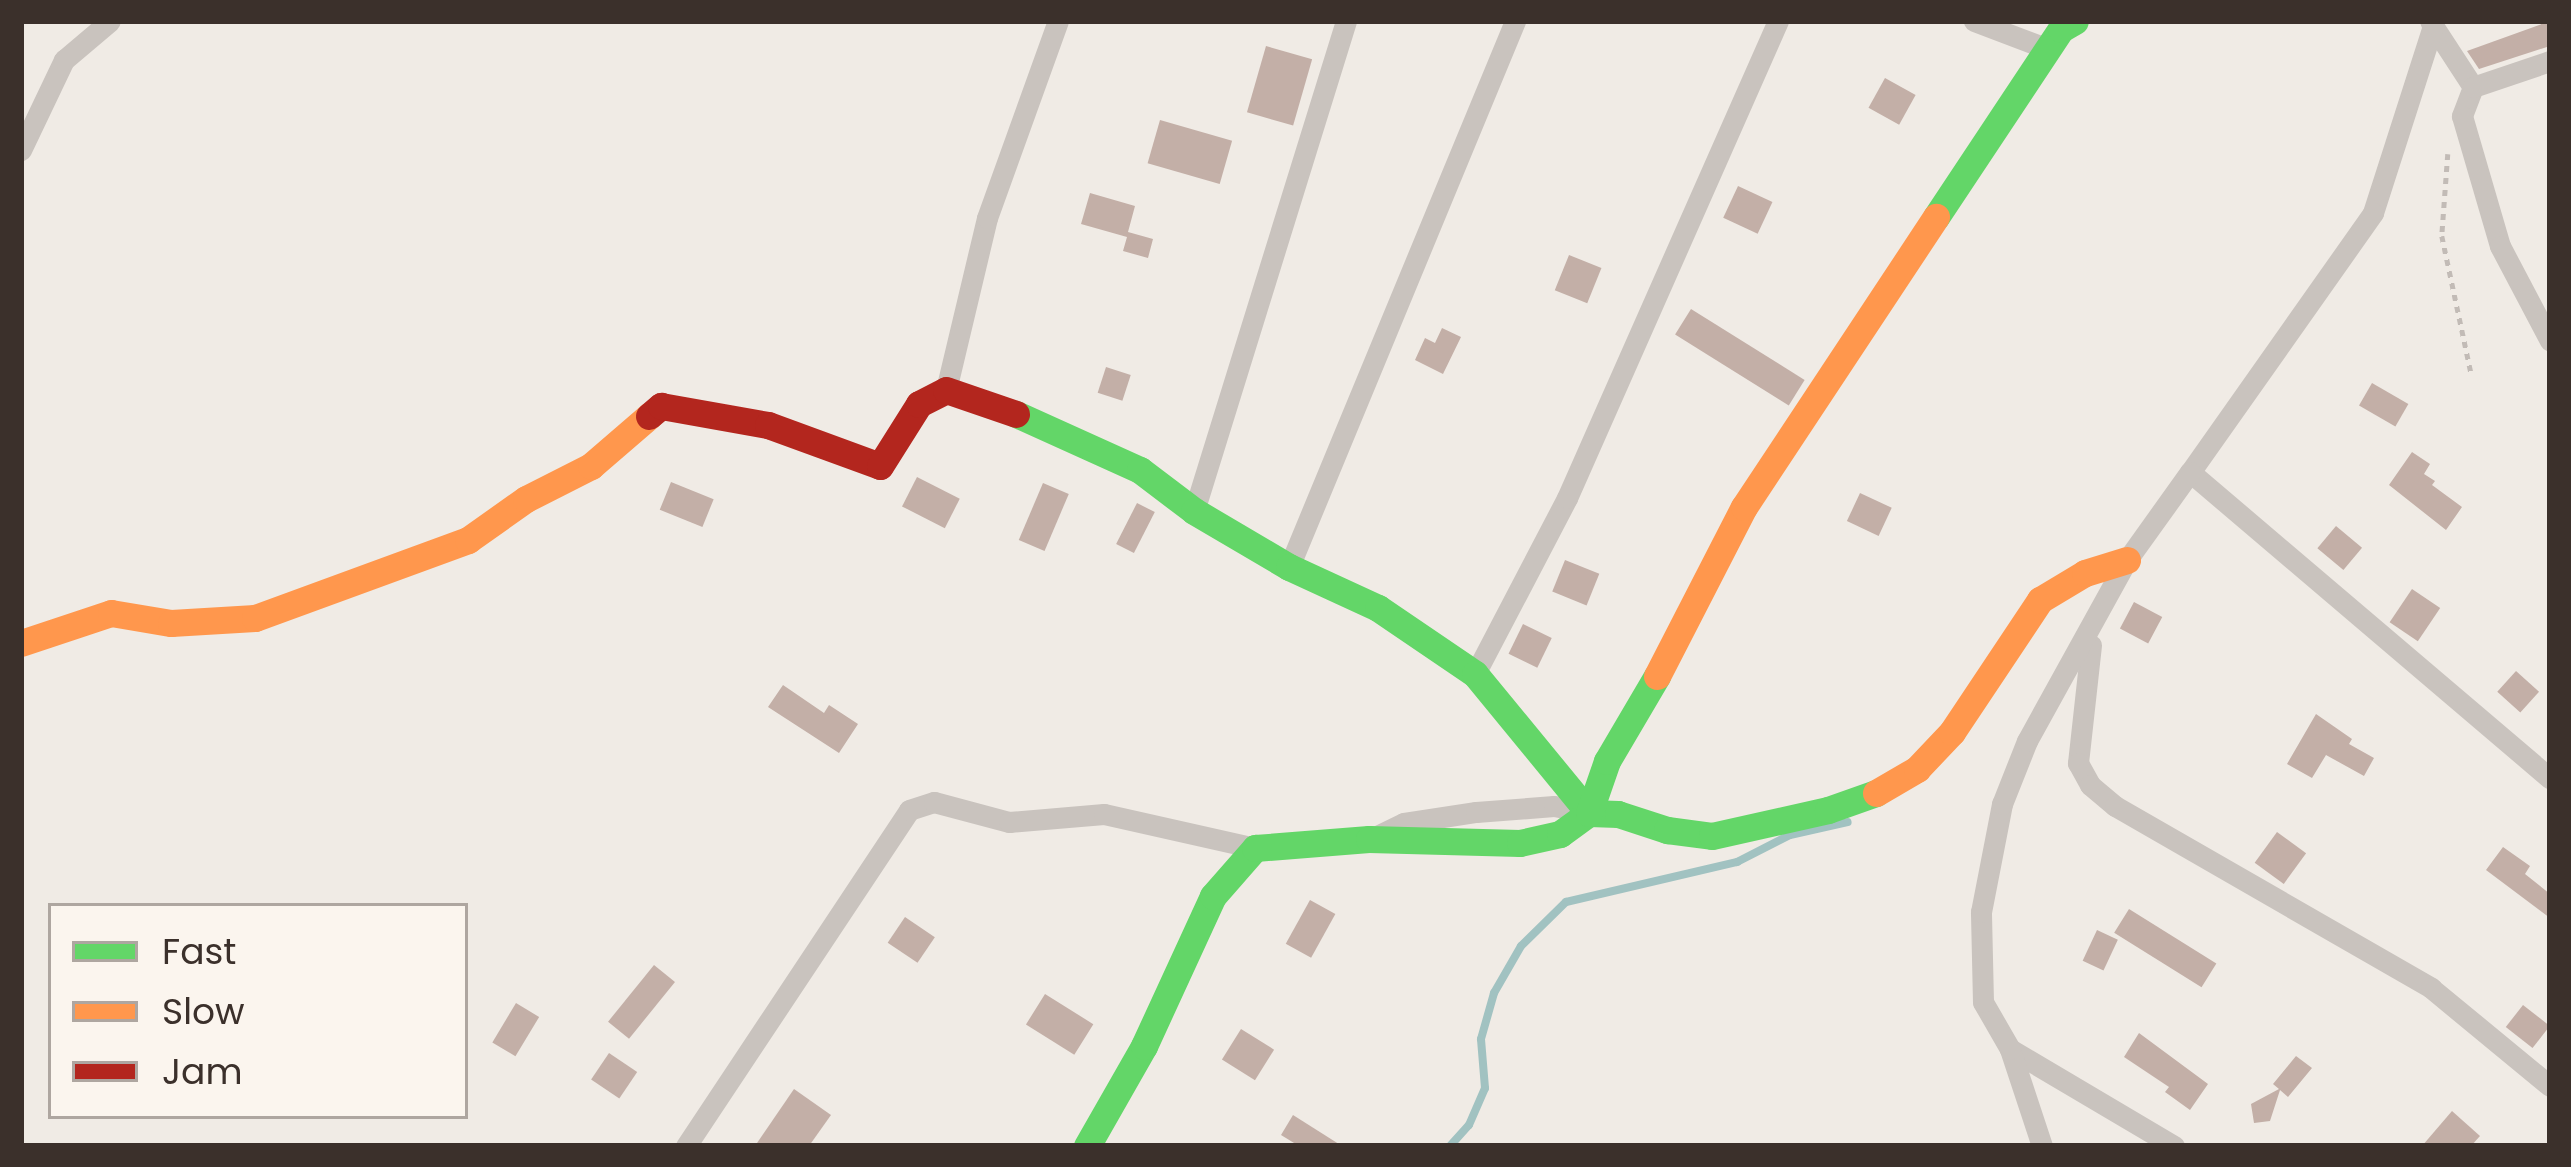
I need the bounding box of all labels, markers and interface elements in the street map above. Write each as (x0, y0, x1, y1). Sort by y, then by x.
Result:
legend (48, 903, 468, 1119)
text: Fast (162, 926, 236, 977)
text: Slow (162, 986, 245, 1037)
text: Jam (162, 1046, 243, 1097)

